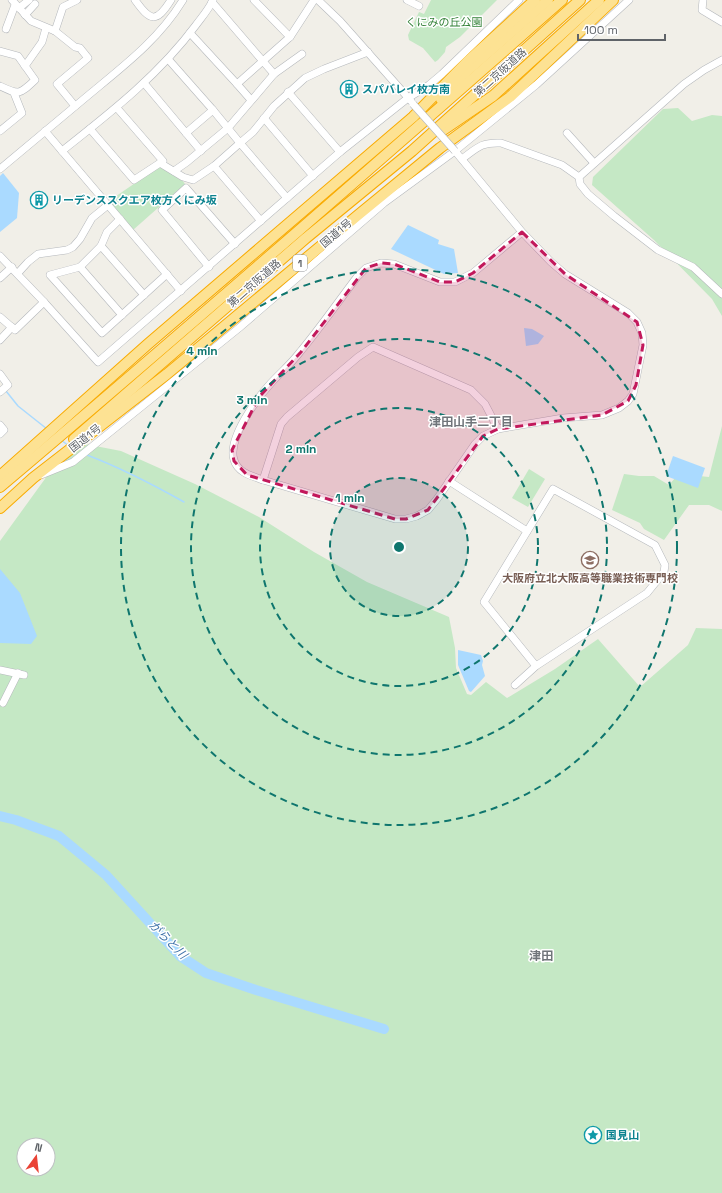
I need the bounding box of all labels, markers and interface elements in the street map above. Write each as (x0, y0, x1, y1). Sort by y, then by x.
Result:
park label: くにみの丘公園 (406, 15, 483, 29)
scale bar (578, 16, 665, 42)
text: 100 m (584, 22, 618, 38)
street label: 第二京阪道路 (471, 45, 529, 99)
building icon: スパバレイ枚方南 (339, 79, 359, 99)
place label: スパバレイ枚方南 (362, 82, 450, 96)
building icon: リーデンススクエア枚方くにみ坂 (29, 190, 49, 210)
place label: リーデンススクエア枚方くにみ坂 (52, 193, 217, 207)
street label: 国道1号 (317, 216, 355, 250)
road number: 1 (293, 255, 307, 271)
street label: 第二京阪道路 (225, 256, 283, 310)
text: 4 min (186, 343, 218, 359)
text: 3 min (236, 392, 268, 408)
district label: 津田山手二丁目 (429, 414, 513, 430)
street label: 国道1号 (66, 421, 104, 455)
text: 2 min (285, 441, 317, 457)
text: 1 min (335, 490, 365, 506)
centre of rings (392, 540, 406, 554)
school or university icon: 大阪府立北大阪高等職業技術専門校 (580, 550, 600, 570)
place label: 大阪府立北大阪高等職業技術専門校 (502, 571, 678, 585)
water label: がらと川 (145, 917, 192, 964)
district label: 津田 (529, 948, 553, 964)
place icon: 国見山 (583, 1125, 603, 1145)
place label: 国見山 (606, 1128, 639, 1142)
north arrow (16, 1137, 56, 1177)
text: N (33, 1140, 44, 1155)

